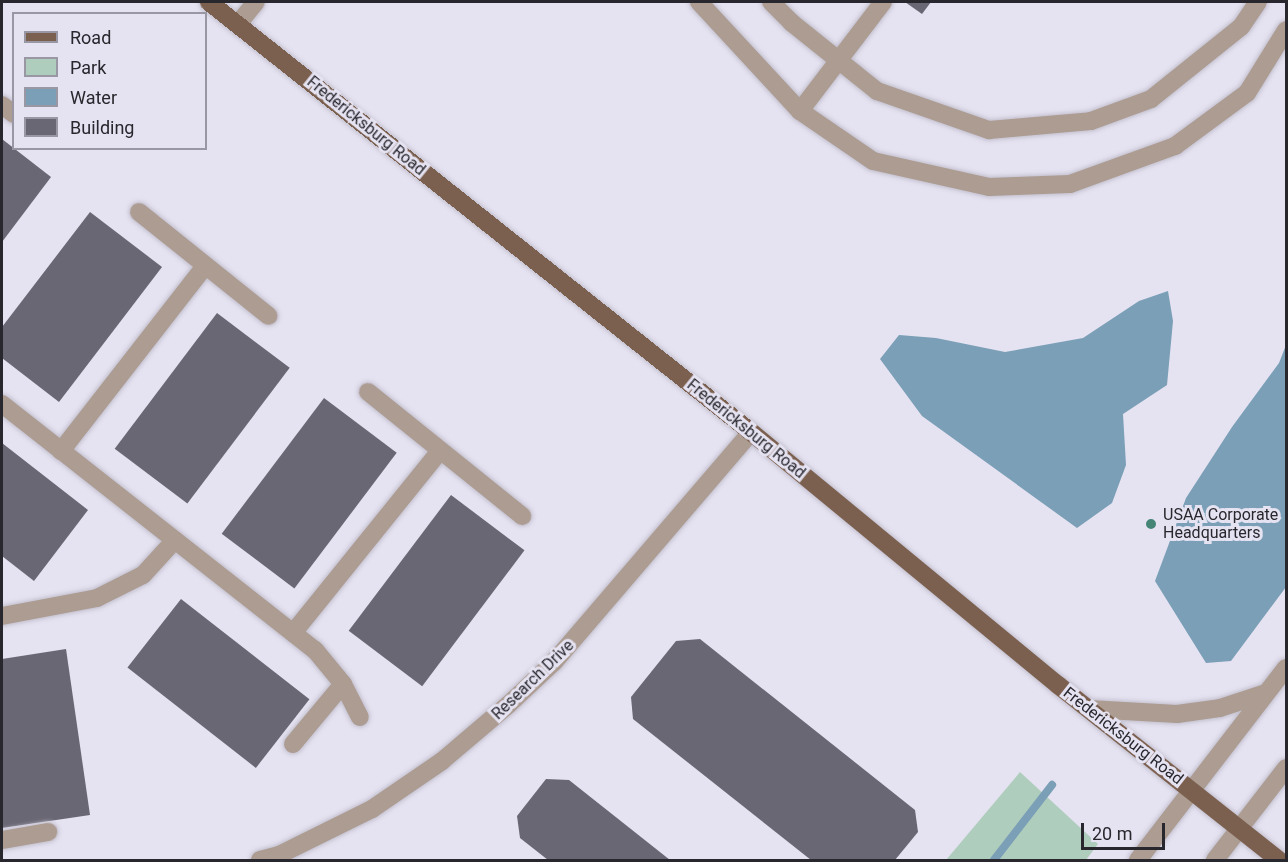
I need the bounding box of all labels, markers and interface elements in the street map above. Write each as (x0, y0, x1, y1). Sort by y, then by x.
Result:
legend (12, 12, 207, 150)
text: Road (70, 27, 111, 48)
text: Park (70, 57, 106, 78)
street label: Fredericksburg Road (303, 72, 429, 180)
text: Water (70, 87, 117, 108)
text: Building (70, 117, 134, 138)
street label: Fredericksburg Road (683, 375, 809, 483)
place label: USAA Corporate Headquarters (1163, 505, 1278, 543)
marker: USAA Corporate Headquarters (1144, 517, 1158, 531)
street label: Research Drive (488, 636, 578, 724)
street label: Fredericksburg Road (1059, 683, 1187, 789)
scale bar (1084, 811, 1168, 849)
text: 20 m (1092, 823, 1132, 844)

